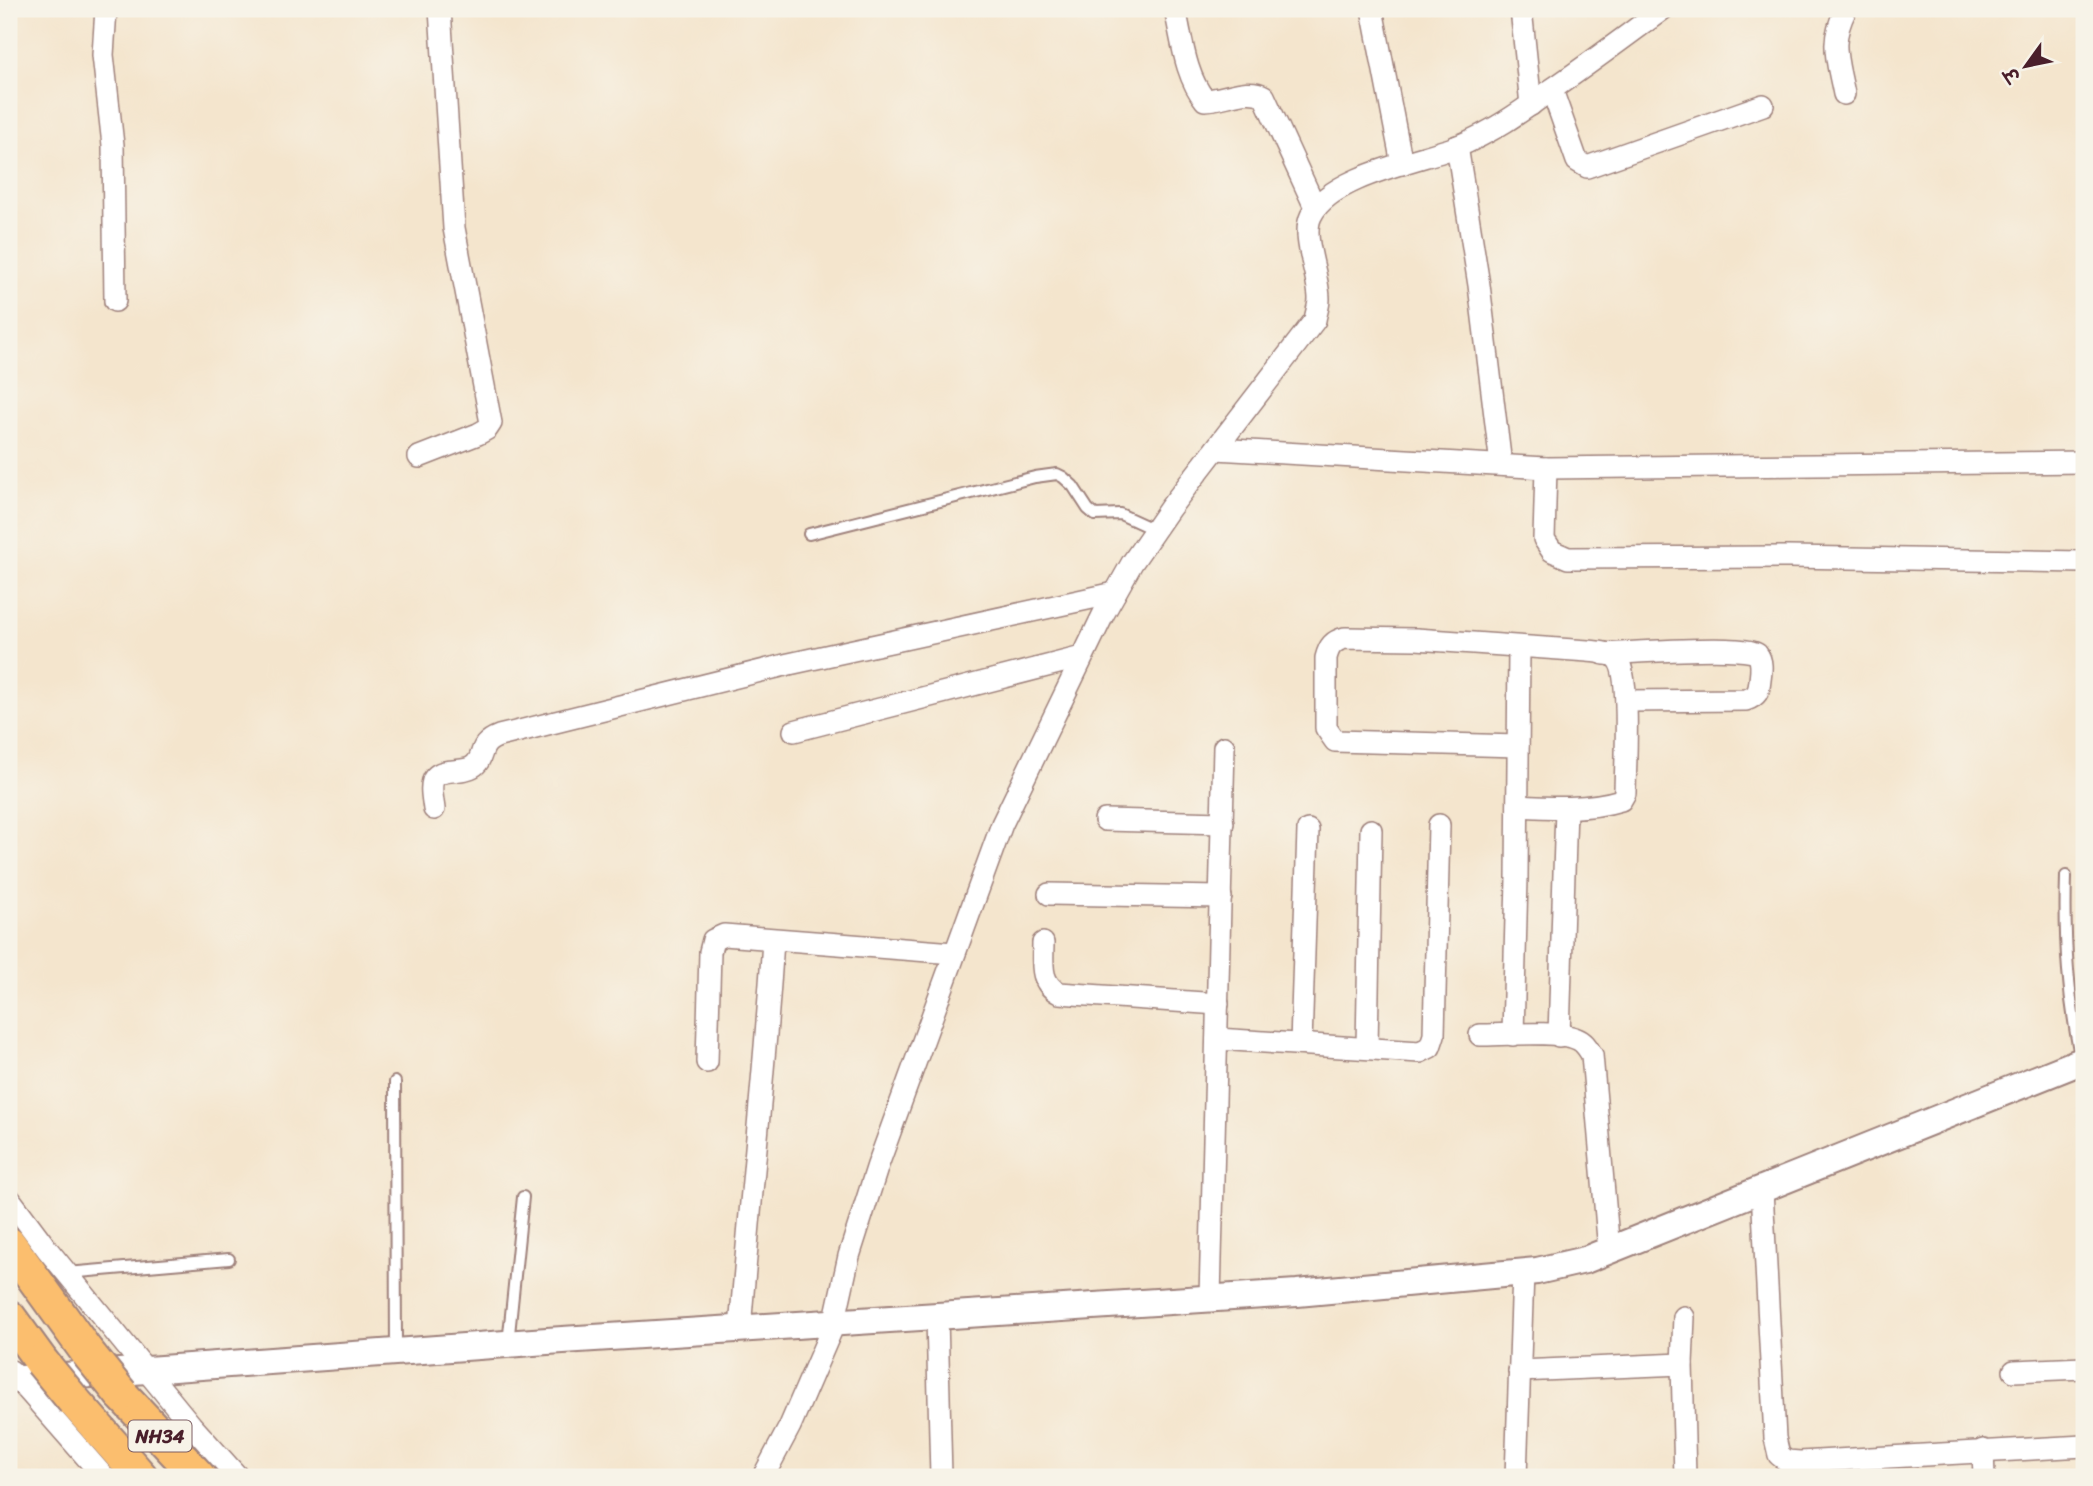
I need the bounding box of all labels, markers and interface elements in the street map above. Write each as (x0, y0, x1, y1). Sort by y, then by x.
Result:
north arrow (1992, 32, 2062, 102)
text: उ (1994, 59, 2031, 91)
road number: NH34 (128, 1420, 192, 1452)

